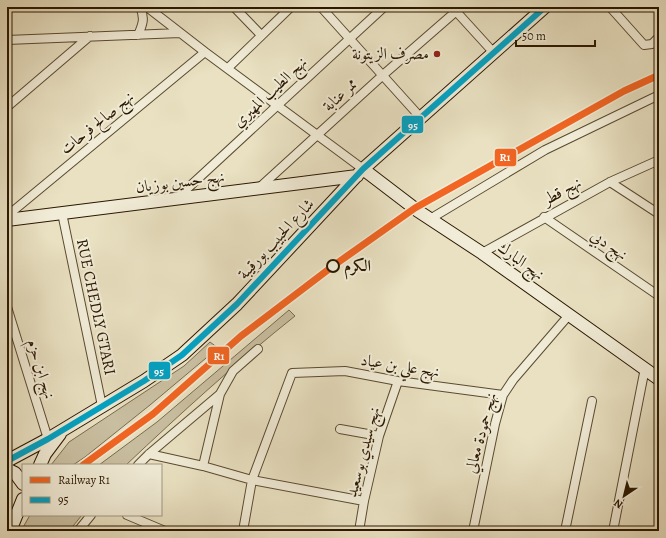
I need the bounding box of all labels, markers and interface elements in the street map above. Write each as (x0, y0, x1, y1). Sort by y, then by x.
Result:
scale bar (516, 22, 595, 48)
text: 50 m (522, 28, 546, 44)
place label: مصرف الزيتونة (352, 43, 429, 65)
marker: مصرف الزيتونة (432, 49, 442, 59)
street label: نهج الطيب المهيري (228, 52, 314, 134)
street label: ممر عنابة (318, 73, 362, 117)
street label: نهج صالح فرحات (55, 86, 141, 162)
line badge: 95 (401, 115, 424, 134)
text: 95 (408, 118, 418, 133)
line badge: R1 (494, 148, 517, 167)
text: R1 (500, 150, 511, 165)
street label: نهج حسين بوزيان (134, 166, 226, 201)
street label: نهج قطر (537, 172, 587, 214)
street label: شارع الحبيب بورقيبة (233, 194, 321, 286)
street label: نهج دبي (584, 224, 632, 268)
street label: RUE CHEDLY GTARI (71, 237, 121, 377)
street label: نهج البارك (491, 237, 549, 288)
place label: الكرم (344, 255, 371, 280)
marker: الكرم (326, 259, 340, 273)
street label: نهج ابن حزم (19, 336, 61, 403)
line badge: R1 (207, 346, 230, 365)
text: R1 (214, 349, 225, 364)
street label: نهج علي بن عياد (358, 349, 441, 387)
line badge: 95 (148, 361, 171, 380)
text: 95 (154, 364, 164, 379)
street label: نهج حمودة معالي (460, 390, 505, 477)
street label: نهج سيدي بوسعيد (340, 404, 389, 500)
legend (22, 464, 162, 516)
text: Railway R1 (58, 472, 110, 488)
north arrow (604, 476, 644, 516)
text: 95 (58, 492, 69, 508)
text: N (611, 495, 626, 512)

